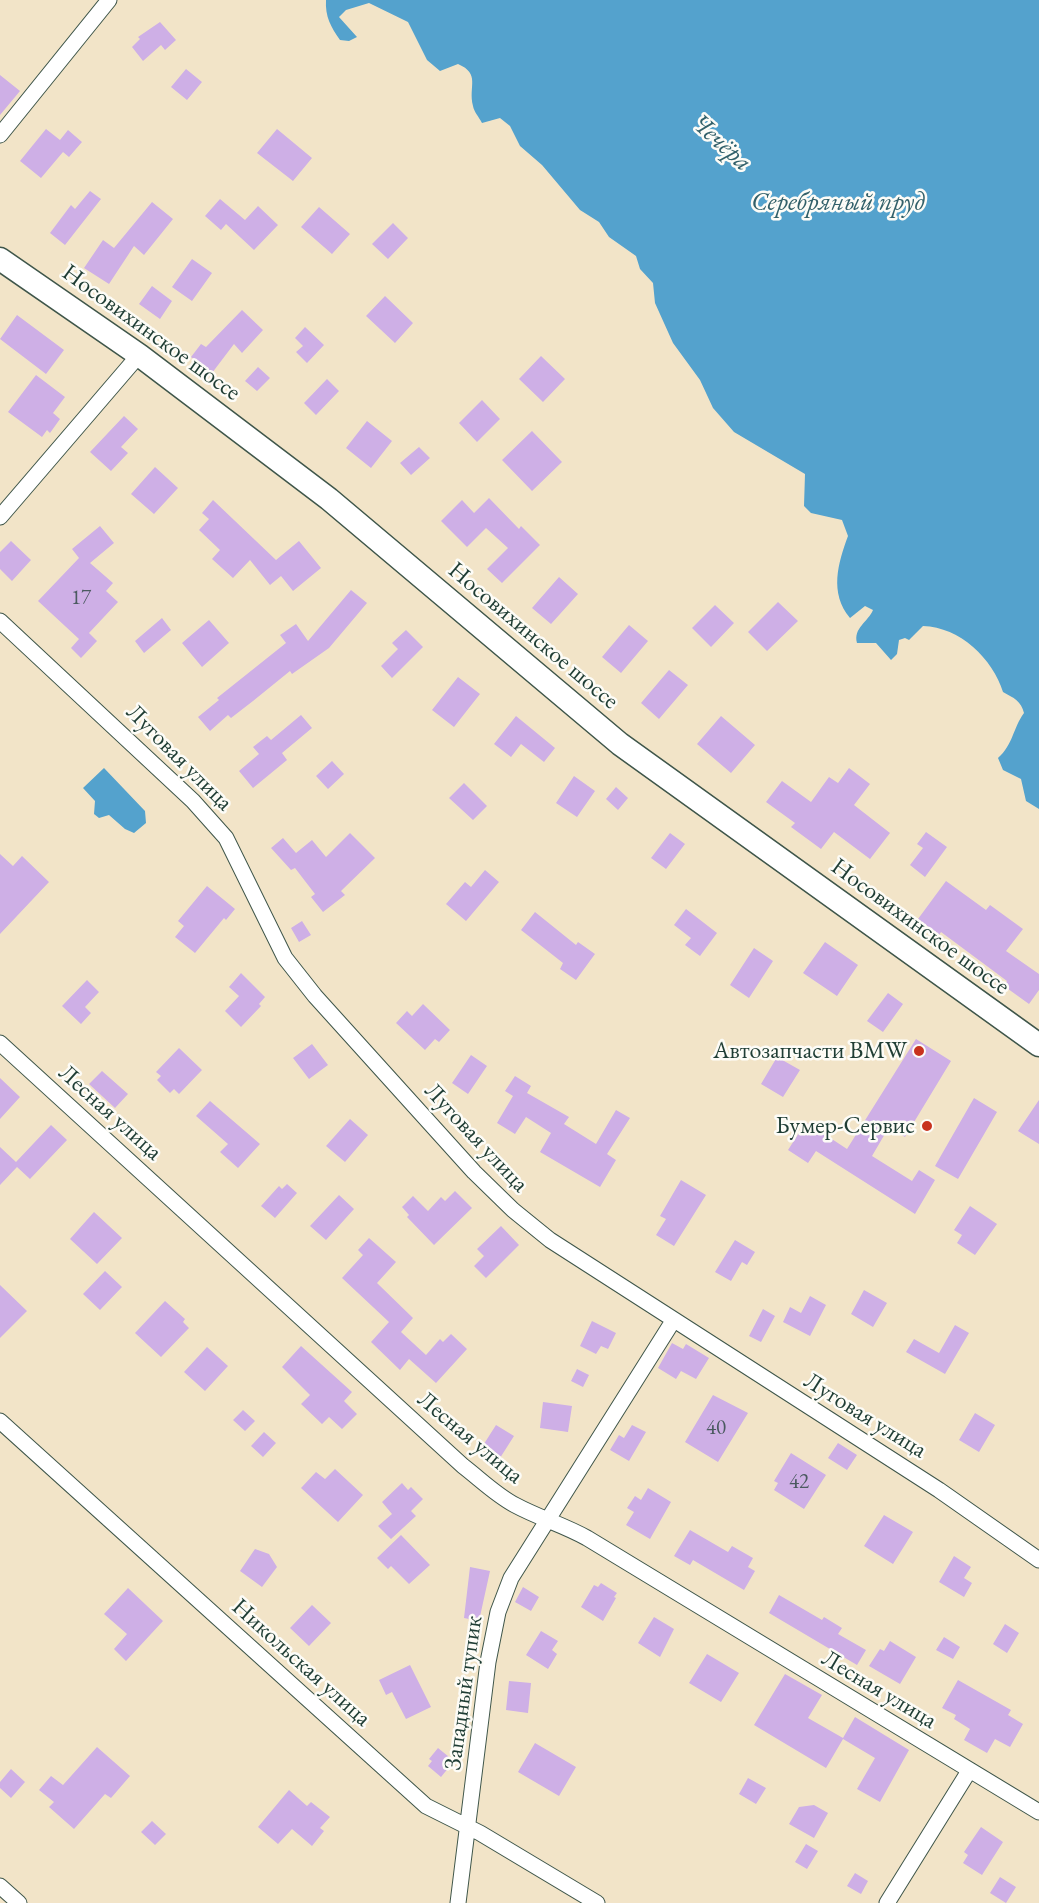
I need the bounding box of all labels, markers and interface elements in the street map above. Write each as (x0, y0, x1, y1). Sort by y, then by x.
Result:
water label: Чечёра (684, 108, 758, 178)
water label: Серебряный пруд (751, 187, 925, 219)
street label: Носовихинское шоссе (56, 259, 246, 407)
street label: Носовихинское шоссе (442, 556, 624, 716)
house number: 17 (71, 585, 91, 611)
street label: Луговая улица (120, 699, 238, 817)
street label: Носовихинское шоссе (825, 853, 1015, 1001)
place label: Автозапчасти BMW (713, 1037, 907, 1065)
marker: Автозапчасти BMW (912, 1044, 926, 1058)
street label: Лесная улица (52, 1059, 168, 1167)
street label: Луговая улица (418, 1077, 534, 1199)
place label: Бумер-Сервис (776, 1112, 915, 1140)
marker: Бумер-Сервис (920, 1119, 934, 1133)
street label: Луговая улица (798, 1367, 932, 1465)
street label: Лесная улица (411, 1385, 529, 1491)
house number: 40 (706, 1415, 726, 1441)
house number: 42 (789, 1469, 809, 1495)
street label: Никольская улица (225, 1593, 377, 1733)
street label: Западный тупик (439, 1614, 489, 1772)
street label: Лесная улица (816, 1644, 942, 1736)

